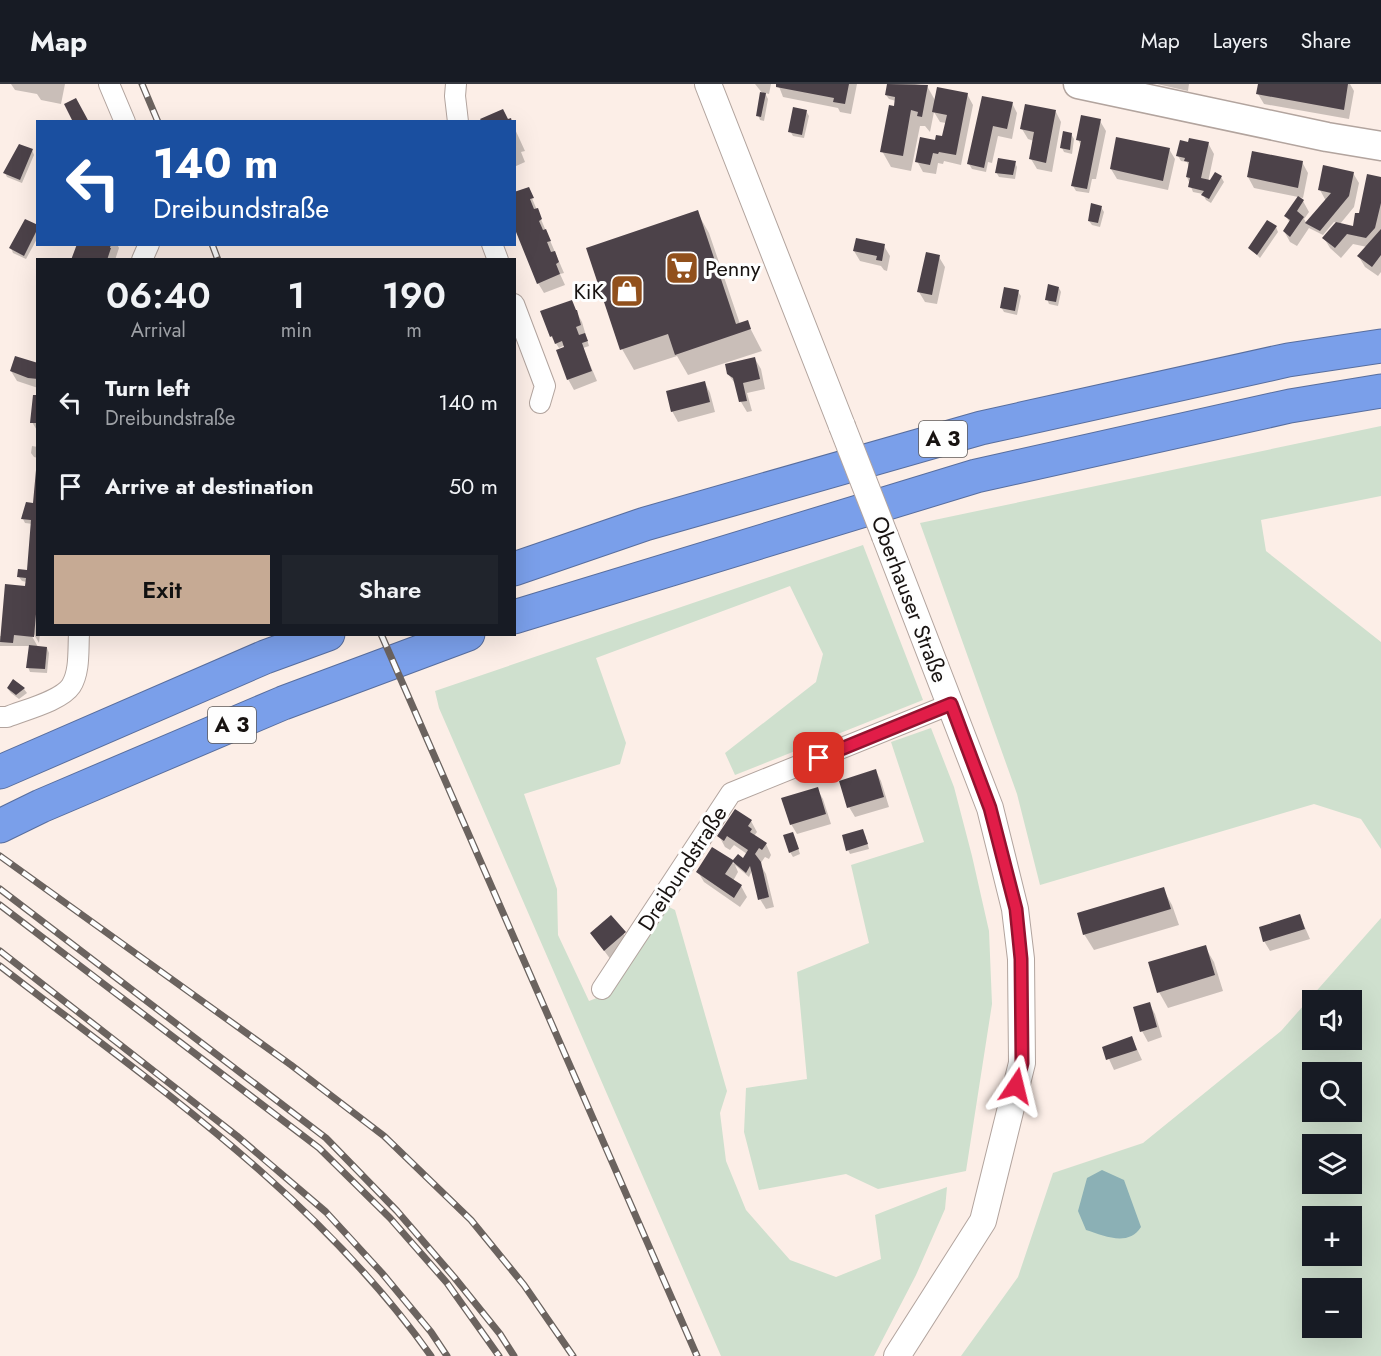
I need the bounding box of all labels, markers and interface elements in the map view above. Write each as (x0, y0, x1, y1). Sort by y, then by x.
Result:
text: Map (30, 21, 87, 62)
text: Map (1141, 26, 1180, 56)
text: Layers (1213, 26, 1268, 56)
text: Share (1301, 26, 1351, 56)
text: 140 m (153, 133, 279, 194)
icon: left (54, 144, 132, 222)
text: Dreibundstraße (153, 189, 329, 228)
supermarket icon: Penny (664, 250, 700, 286)
place label: Penny (705, 252, 761, 284)
text: 06:40 (106, 269, 211, 321)
text: 1 (287, 269, 305, 321)
text: 190 (382, 269, 446, 321)
shop icon: KiK (609, 273, 645, 309)
place label: KiK (573, 275, 605, 307)
text: Arrival (131, 316, 186, 345)
text: min (281, 316, 312, 345)
text: m (406, 316, 422, 345)
text: Turn left (105, 372, 190, 404)
icon: left (54, 386, 87, 419)
text: 140 m (438, 386, 498, 418)
text: Dreibundstraße (105, 404, 235, 433)
road number: A 3 (919, 421, 967, 457)
icon: arrive (54, 470, 87, 503)
text: Arrive at destination (105, 470, 314, 502)
text: 50 m (449, 470, 498, 502)
street label: Oberhauser Straße (864, 511, 956, 687)
button: Exit (54, 555, 270, 624)
button: Share (282, 555, 498, 624)
road number: A 3 (208, 707, 256, 743)
pin (793, 732, 844, 783)
icon: arrive (802, 741, 835, 774)
street label: Dreibundstraße (630, 799, 734, 937)
map controls (1302, 990, 1362, 1338)
button: sound (1302, 990, 1362, 1050)
position arrow (984, 1054, 1048, 1118)
button: search (1302, 1062, 1362, 1122)
button: layers (1302, 1134, 1362, 1194)
button: + (1302, 1206, 1362, 1266)
button: − (1302, 1278, 1362, 1338)

